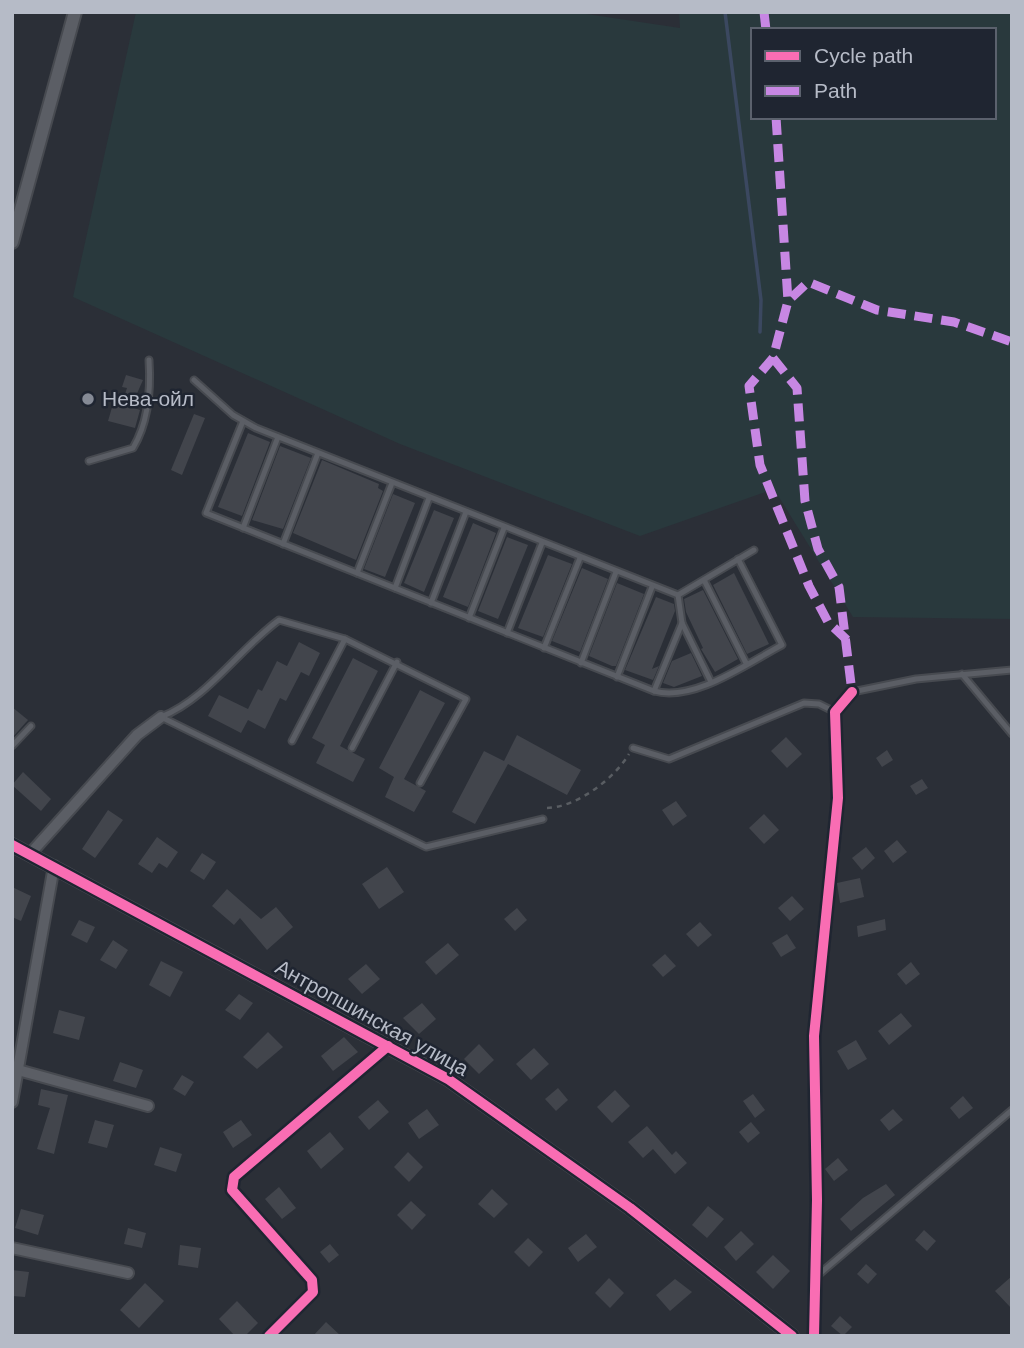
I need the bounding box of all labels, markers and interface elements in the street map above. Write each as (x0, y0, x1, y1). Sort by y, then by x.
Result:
legend (751, 28, 996, 119)
text: Cycle path (814, 44, 913, 67)
text: Path (814, 79, 857, 102)
place label: Нева-ойл (102, 387, 194, 410)
marker: Нева-ойл (80, 391, 96, 407)
street label: Антропшинская улица (272, 955, 473, 1080)

